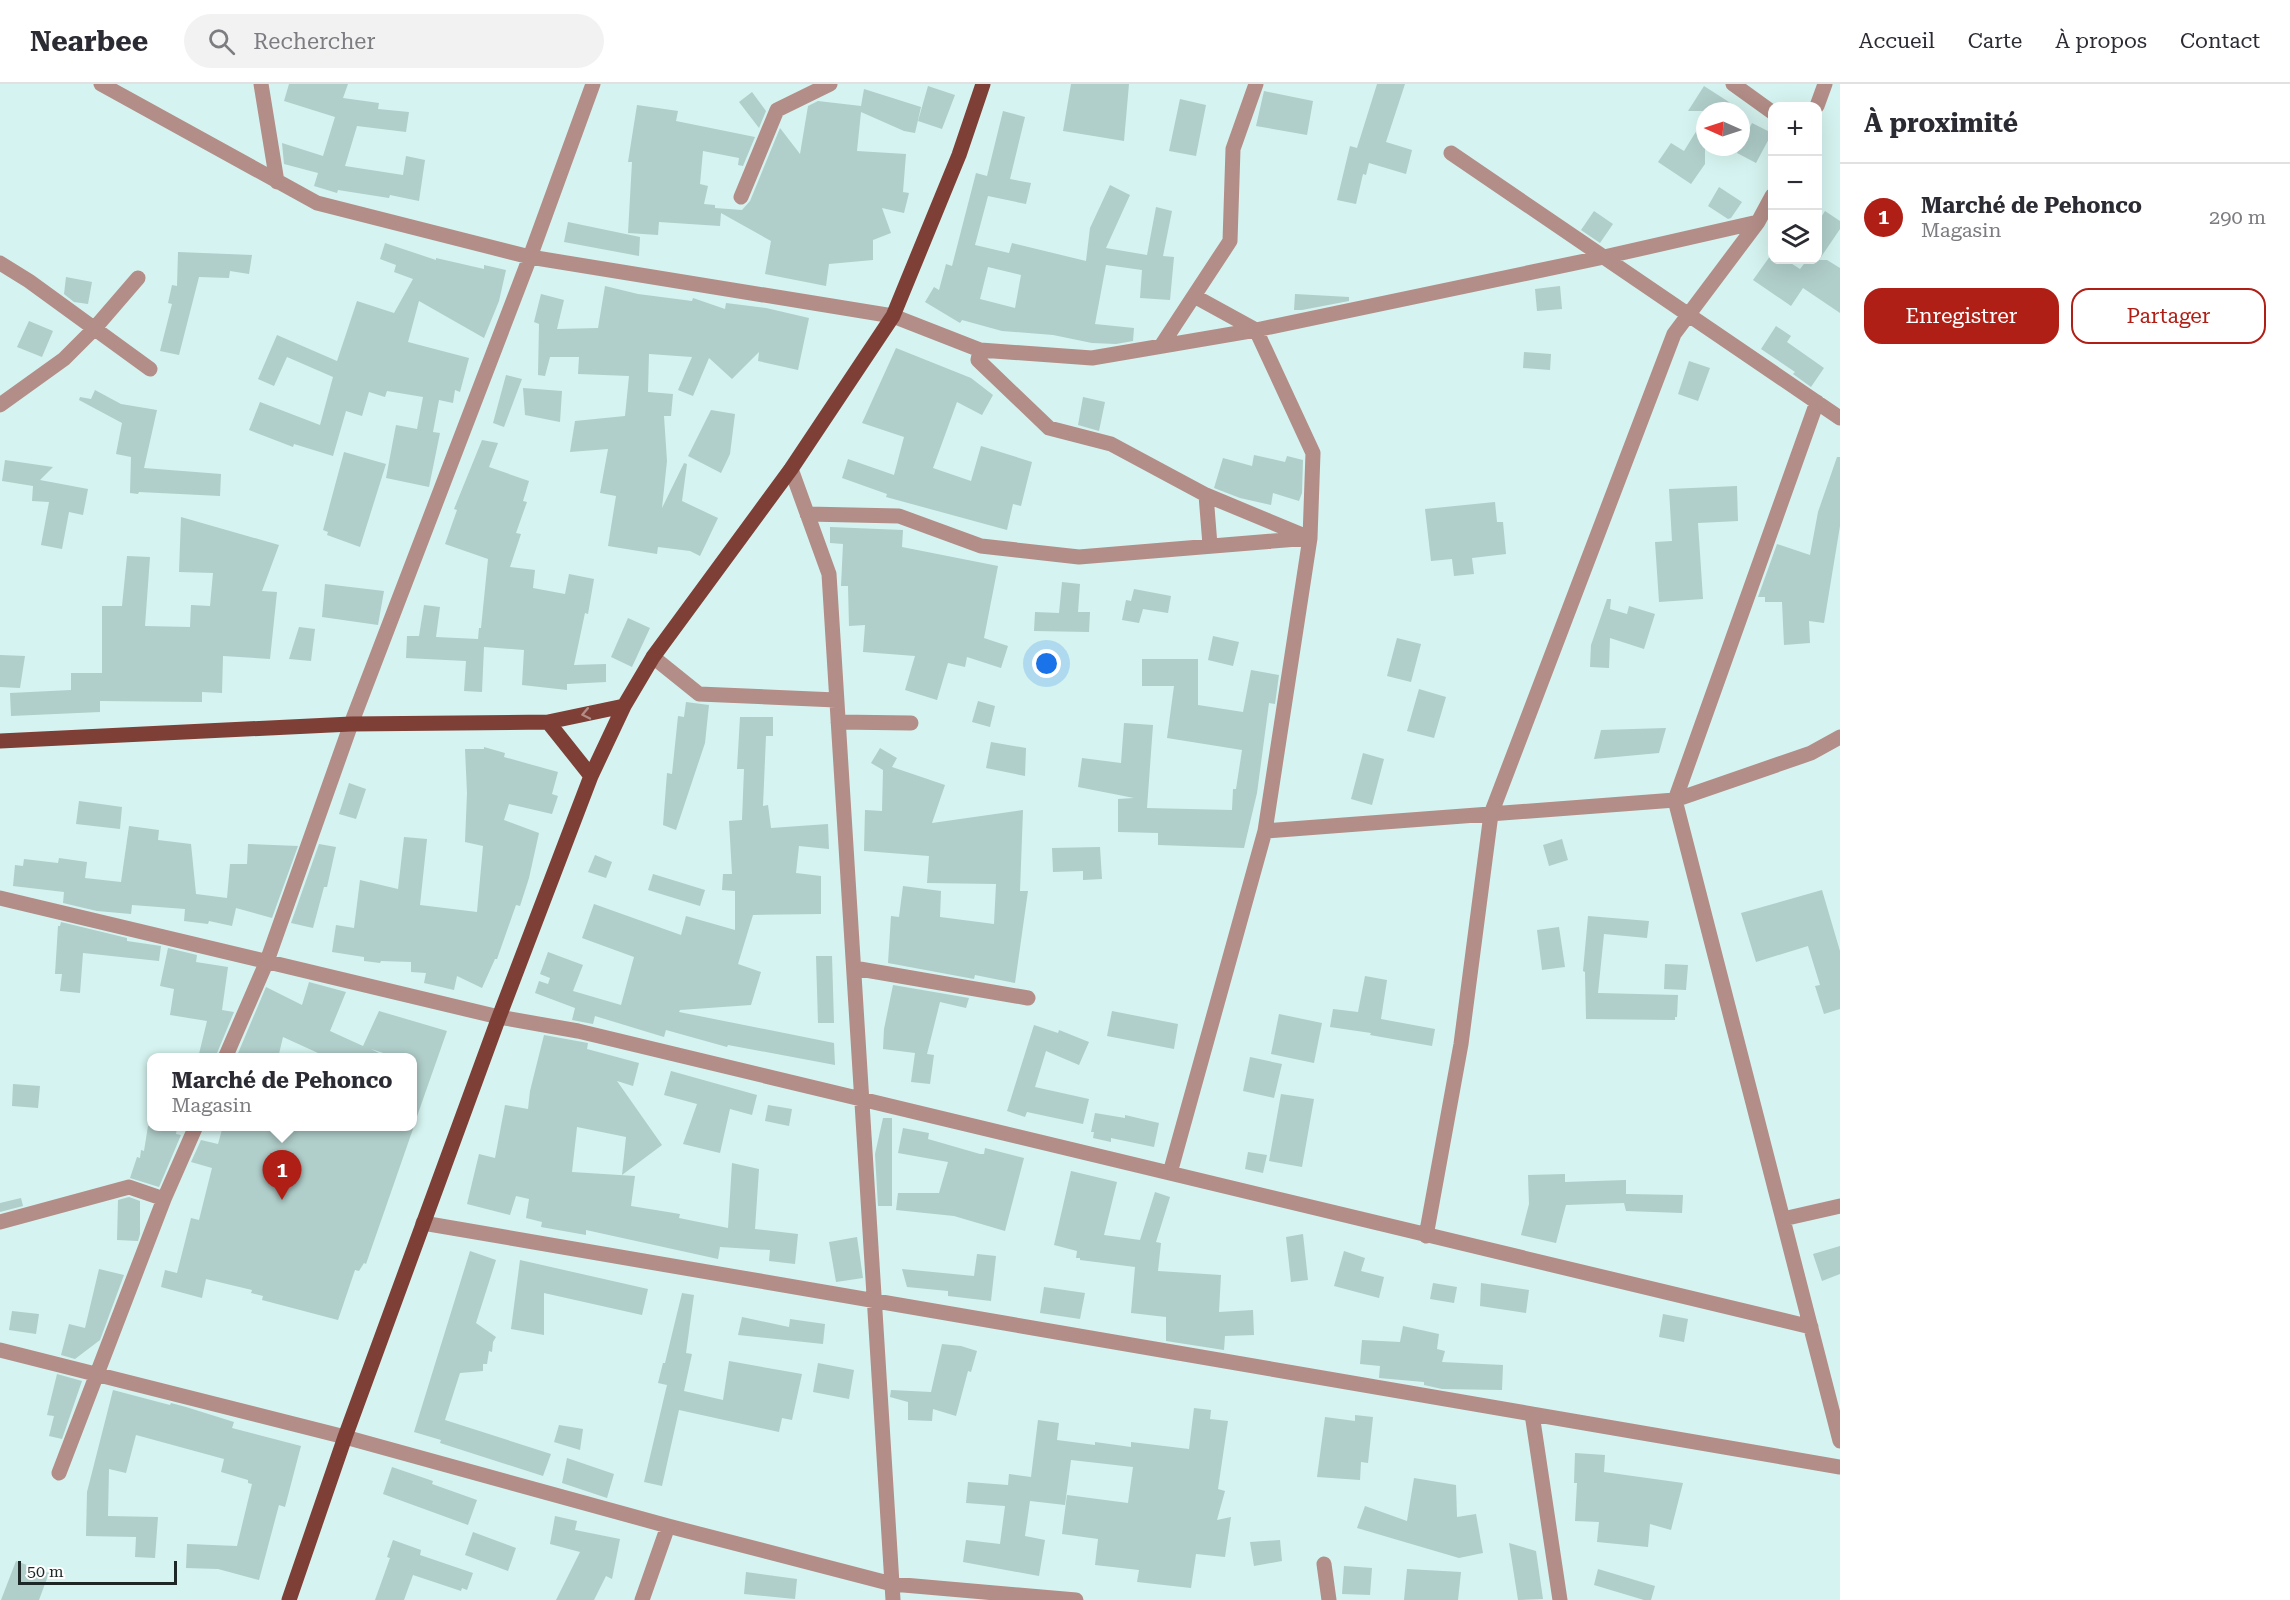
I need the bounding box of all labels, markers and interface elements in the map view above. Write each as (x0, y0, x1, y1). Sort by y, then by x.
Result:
search box (184, 14, 604, 68)
text: Nearbee (30, 25, 148, 58)
icon: search (205, 25, 238, 58)
text: Rechercher (253, 29, 375, 54)
text: Accueil (1859, 29, 1935, 53)
text: Carte (1968, 29, 2022, 53)
text: À propos (2055, 29, 2147, 53)
text: Contact (2180, 29, 2260, 53)
north arrow (1696, 102, 1750, 156)
map controls (1768, 102, 1822, 264)
button: + (1768, 102, 1822, 156)
text: À proximité (1864, 108, 2018, 138)
button: − (1768, 156, 1822, 210)
text: Marché de Pehonco (1921, 193, 2142, 218)
text: 1 (1878, 205, 1889, 229)
text: 290 m (2209, 205, 2266, 229)
button: layers (1768, 210, 1822, 264)
text: Magasin (1921, 218, 2001, 242)
button: Enregistrer (1864, 288, 2059, 344)
button: Partager (2071, 288, 2266, 344)
your location (1032, 649, 1061, 678)
one-way arrow (581, 707, 591, 720)
popup (147, 1053, 417, 1131)
text: Marché de Pehonco (171, 1068, 393, 1093)
text: Magasin (171, 1093, 252, 1117)
pin: 1 (262, 1150, 302, 1200)
scale bar (18, 1558, 177, 1586)
text: 50 m (27, 1562, 64, 1581)

